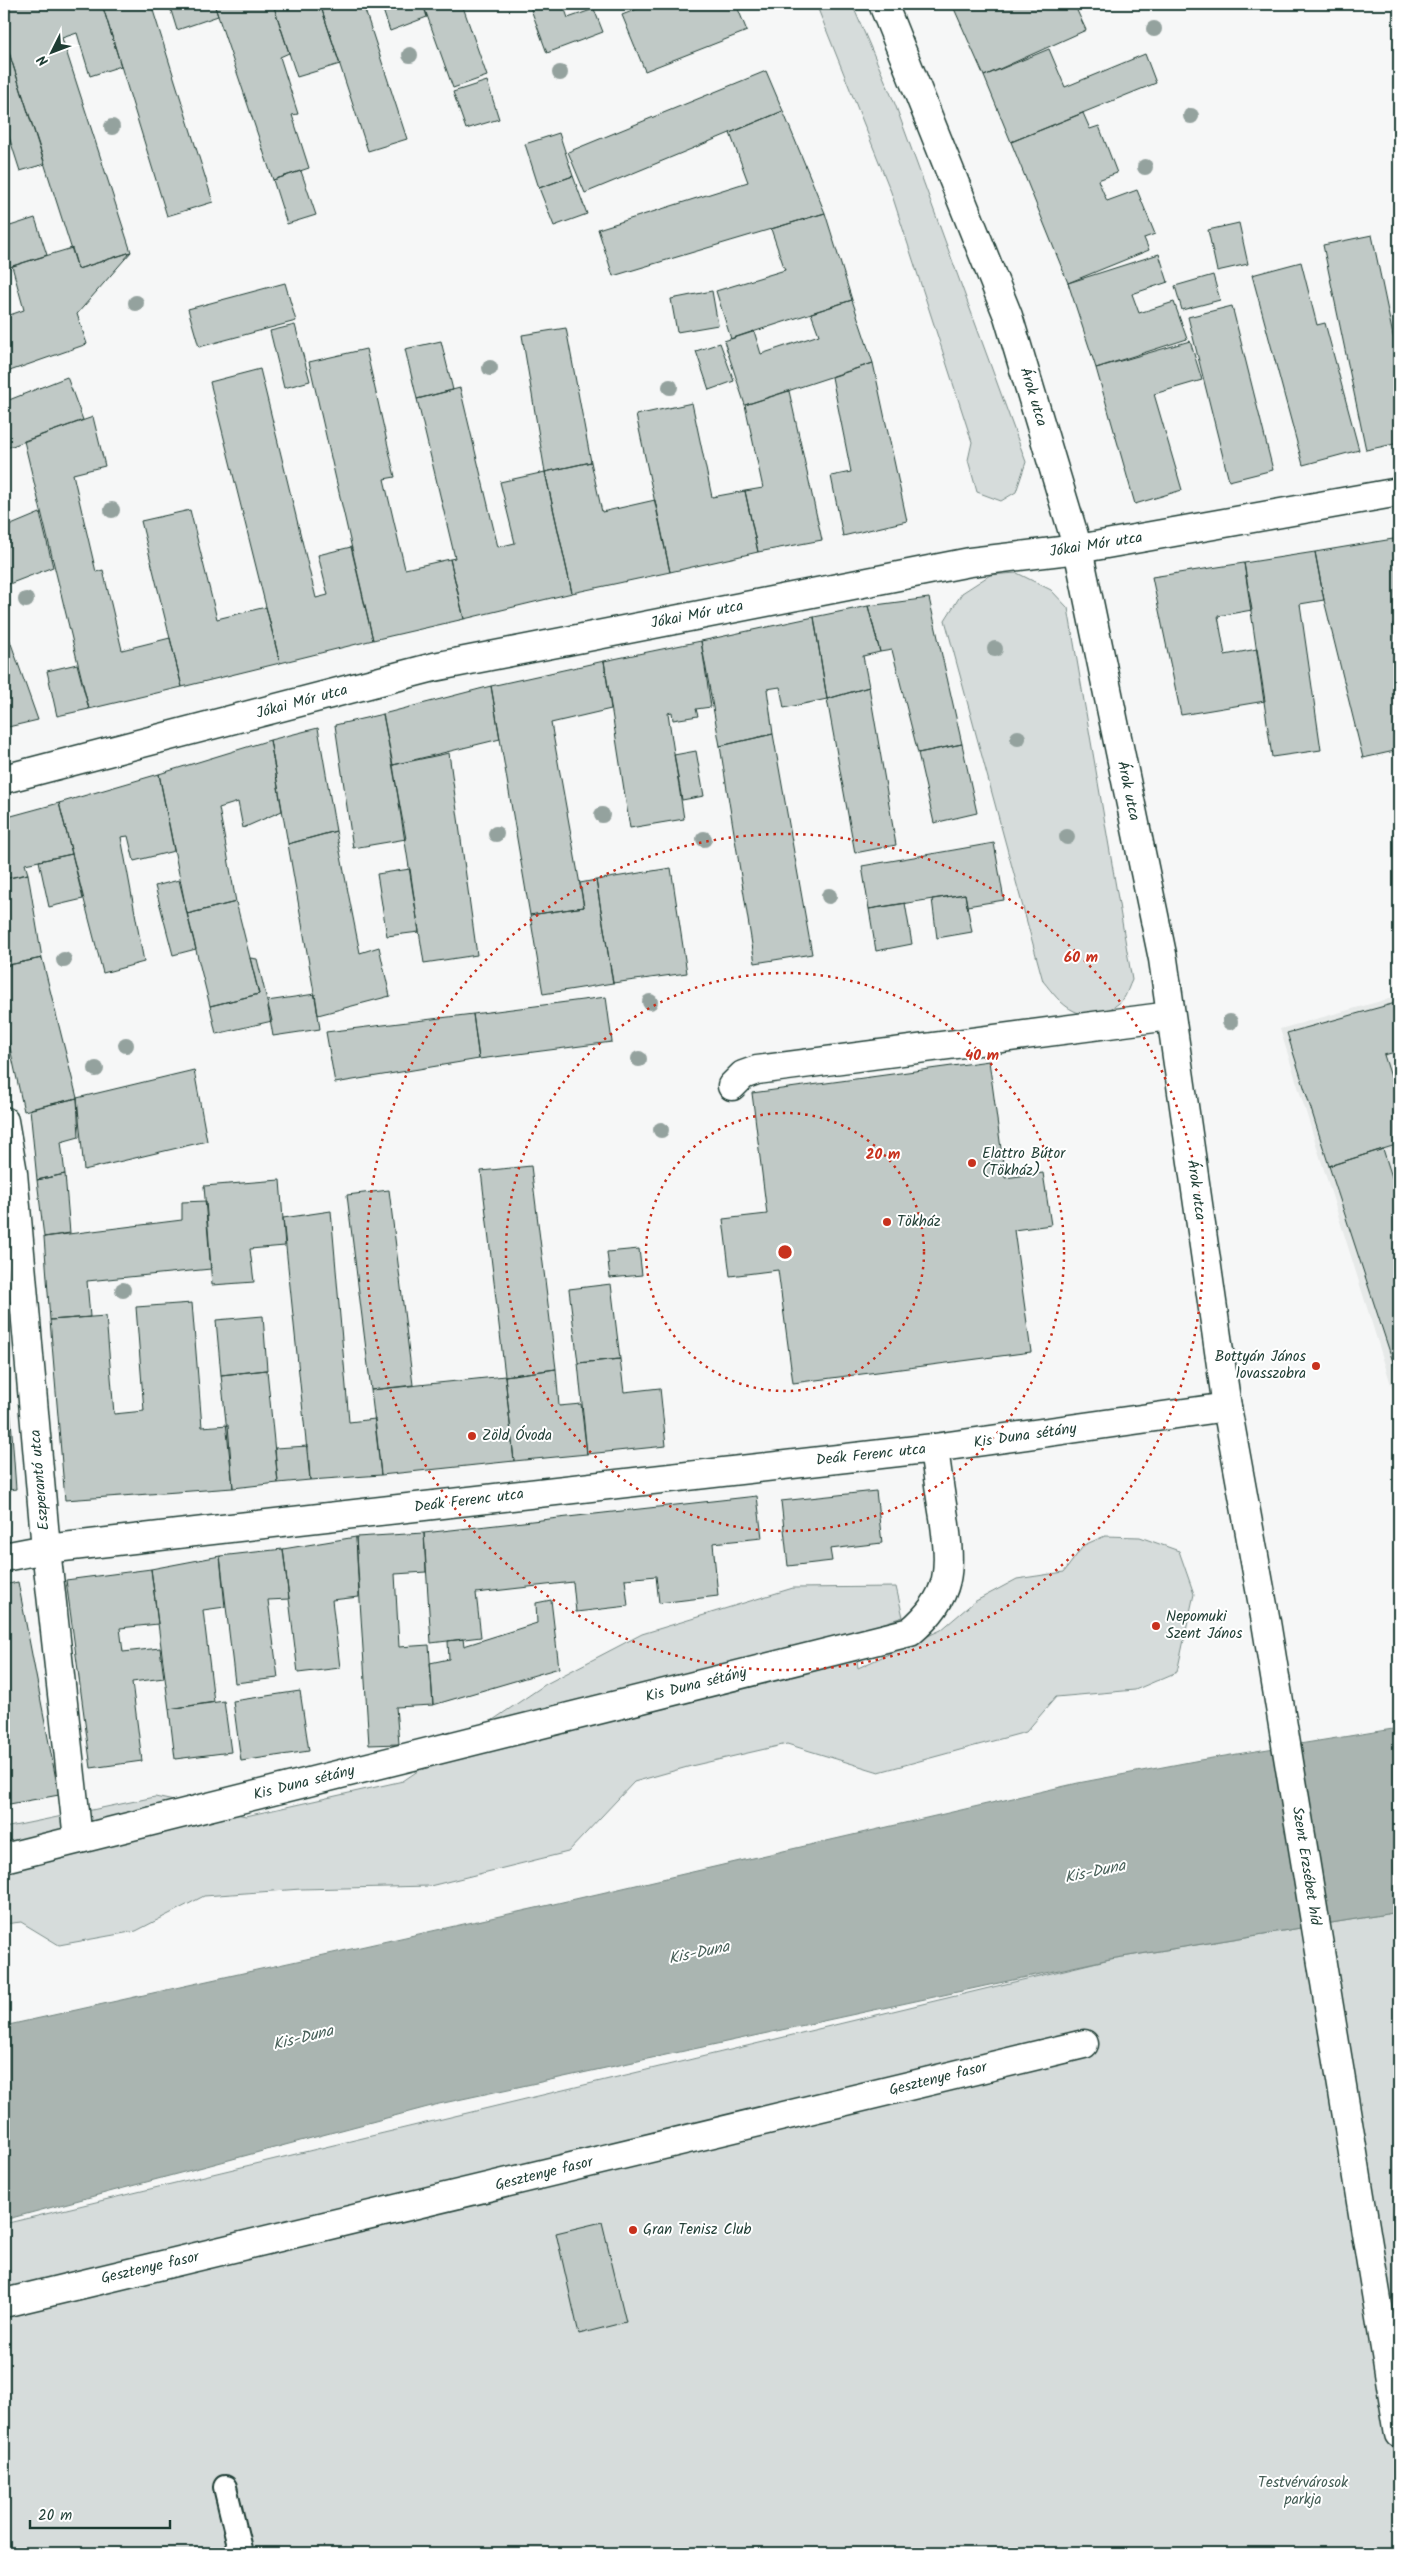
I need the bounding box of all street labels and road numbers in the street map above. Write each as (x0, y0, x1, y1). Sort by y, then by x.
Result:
street label: Árok utca (1013, 364, 1053, 430)
street label: Jókai Mór utca (1048, 526, 1144, 564)
street label: Jókai Mór utca (649, 594, 745, 636)
street label: Jókai Mór utca (254, 678, 350, 726)
street label: Árok utca (1110, 759, 1146, 823)
street label: Árok utca (1180, 1158, 1212, 1222)
street label: Kis Duna sétány (972, 1417, 1079, 1455)
street label: Eszperantó utca (24, 1429, 56, 1531)
street label: Deák Ferenc utca (815, 1437, 927, 1473)
street label: Deák Ferenc utca (413, 1482, 525, 1520)
street label: Kis Duna sétány (643, 1661, 750, 1709)
street label: Kis Duna sétány (251, 1759, 358, 1807)
street label: Szent Erzsébet híd (1285, 1805, 1327, 1928)
street label: Gesztenye fasor (887, 2055, 990, 2103)
street label: Gesztenye fasor (493, 2150, 596, 2198)
street label: Gesztenye fasor (99, 2245, 202, 2291)

